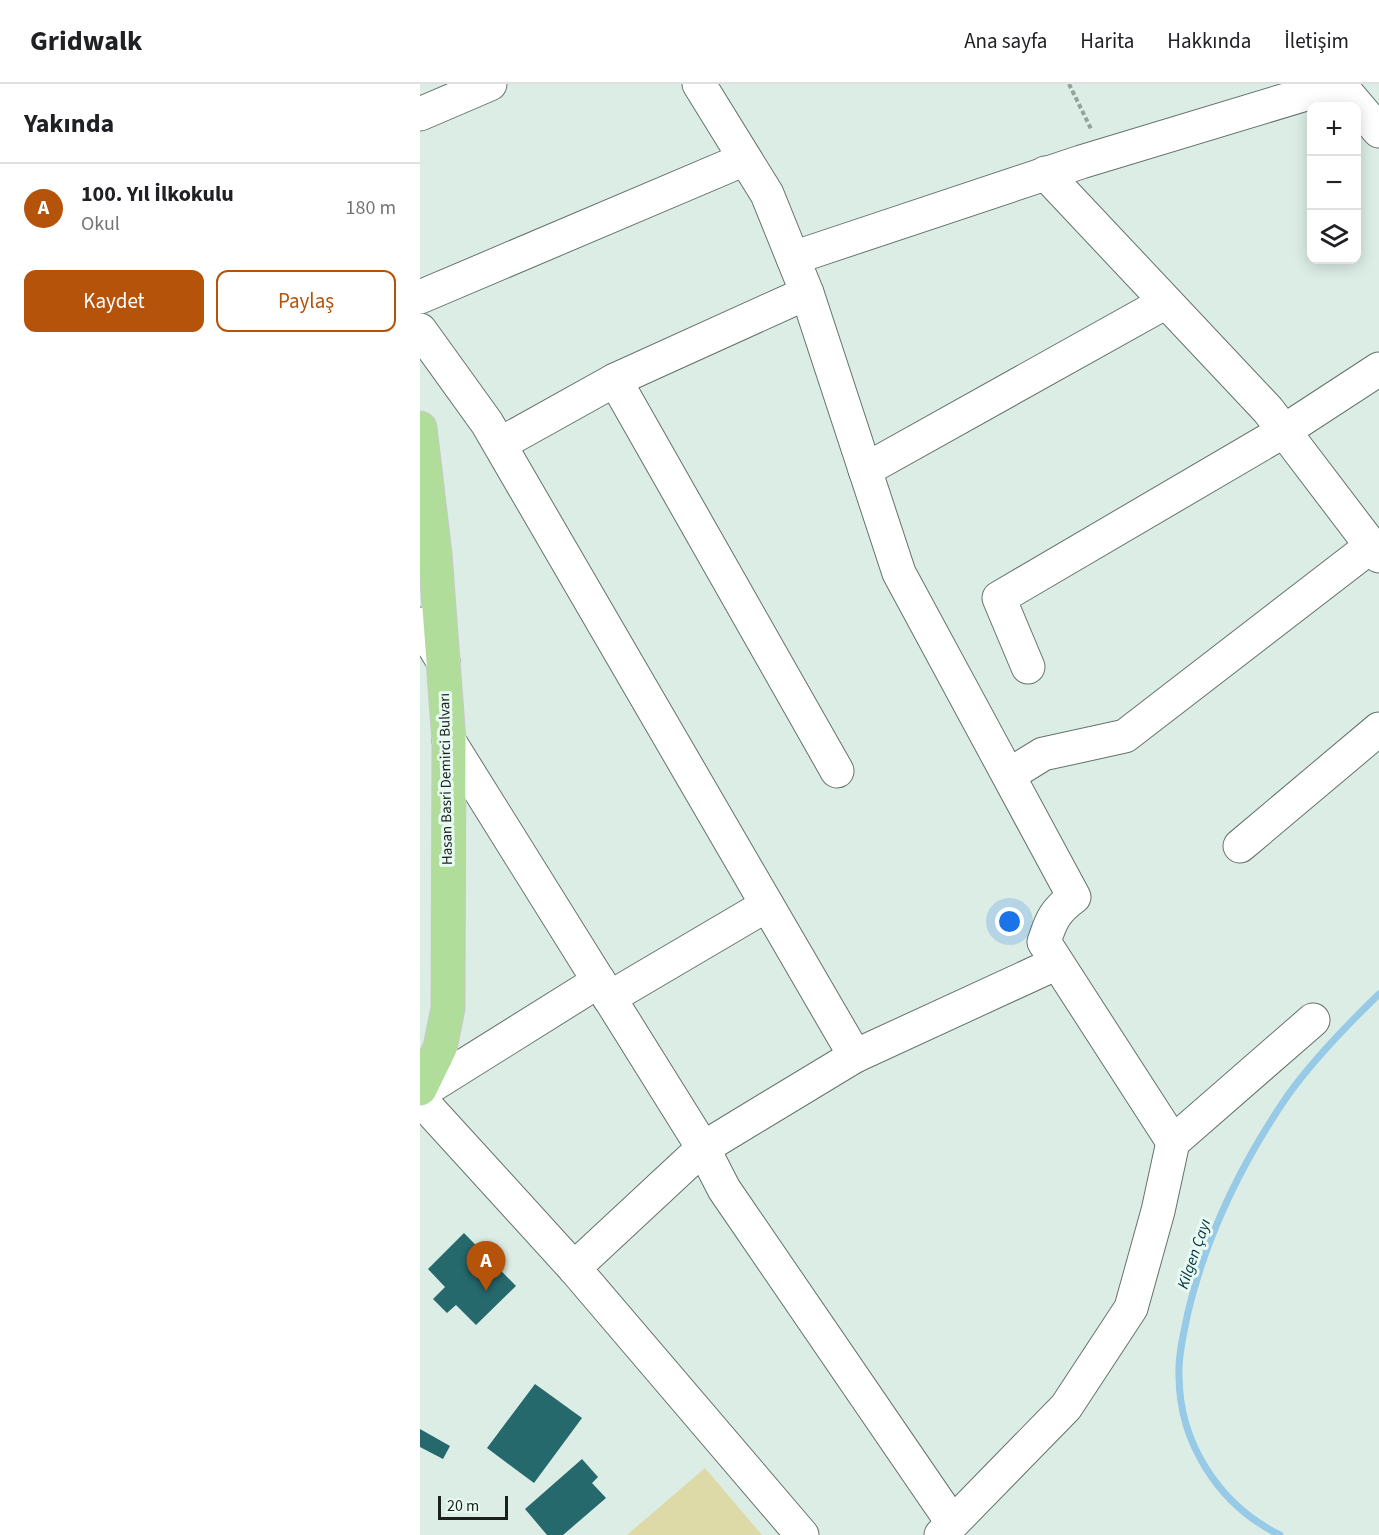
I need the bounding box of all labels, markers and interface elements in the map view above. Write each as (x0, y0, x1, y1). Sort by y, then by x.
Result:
text: Gridwalk (30, 21, 142, 61)
text: Ana sayfa (964, 26, 1047, 56)
text: Harita (1080, 26, 1134, 56)
text: Hakkında (1167, 26, 1251, 56)
text: İletişim (1284, 26, 1349, 56)
map controls (1307, 102, 1361, 264)
button: + (1307, 102, 1361, 156)
text: Yakında (24, 105, 114, 142)
button: − (1307, 156, 1361, 210)
text: 100. Yıl İlkokulu (81, 178, 234, 210)
text: A (38, 194, 49, 222)
text: 180 m (346, 194, 396, 222)
text: Okul (81, 210, 120, 238)
button: layers (1307, 210, 1361, 264)
button: Kaydet (24, 270, 204, 332)
button: Paylaş (216, 270, 396, 332)
street label: Hasan Basri Demirci Bulvarı (434, 693, 458, 865)
your location (995, 907, 1024, 936)
water label: Kilgen Çayı (1172, 1216, 1216, 1292)
pin: A (466, 1242, 506, 1291)
scale bar (438, 1493, 508, 1520)
text: 20 m (447, 1495, 479, 1517)

